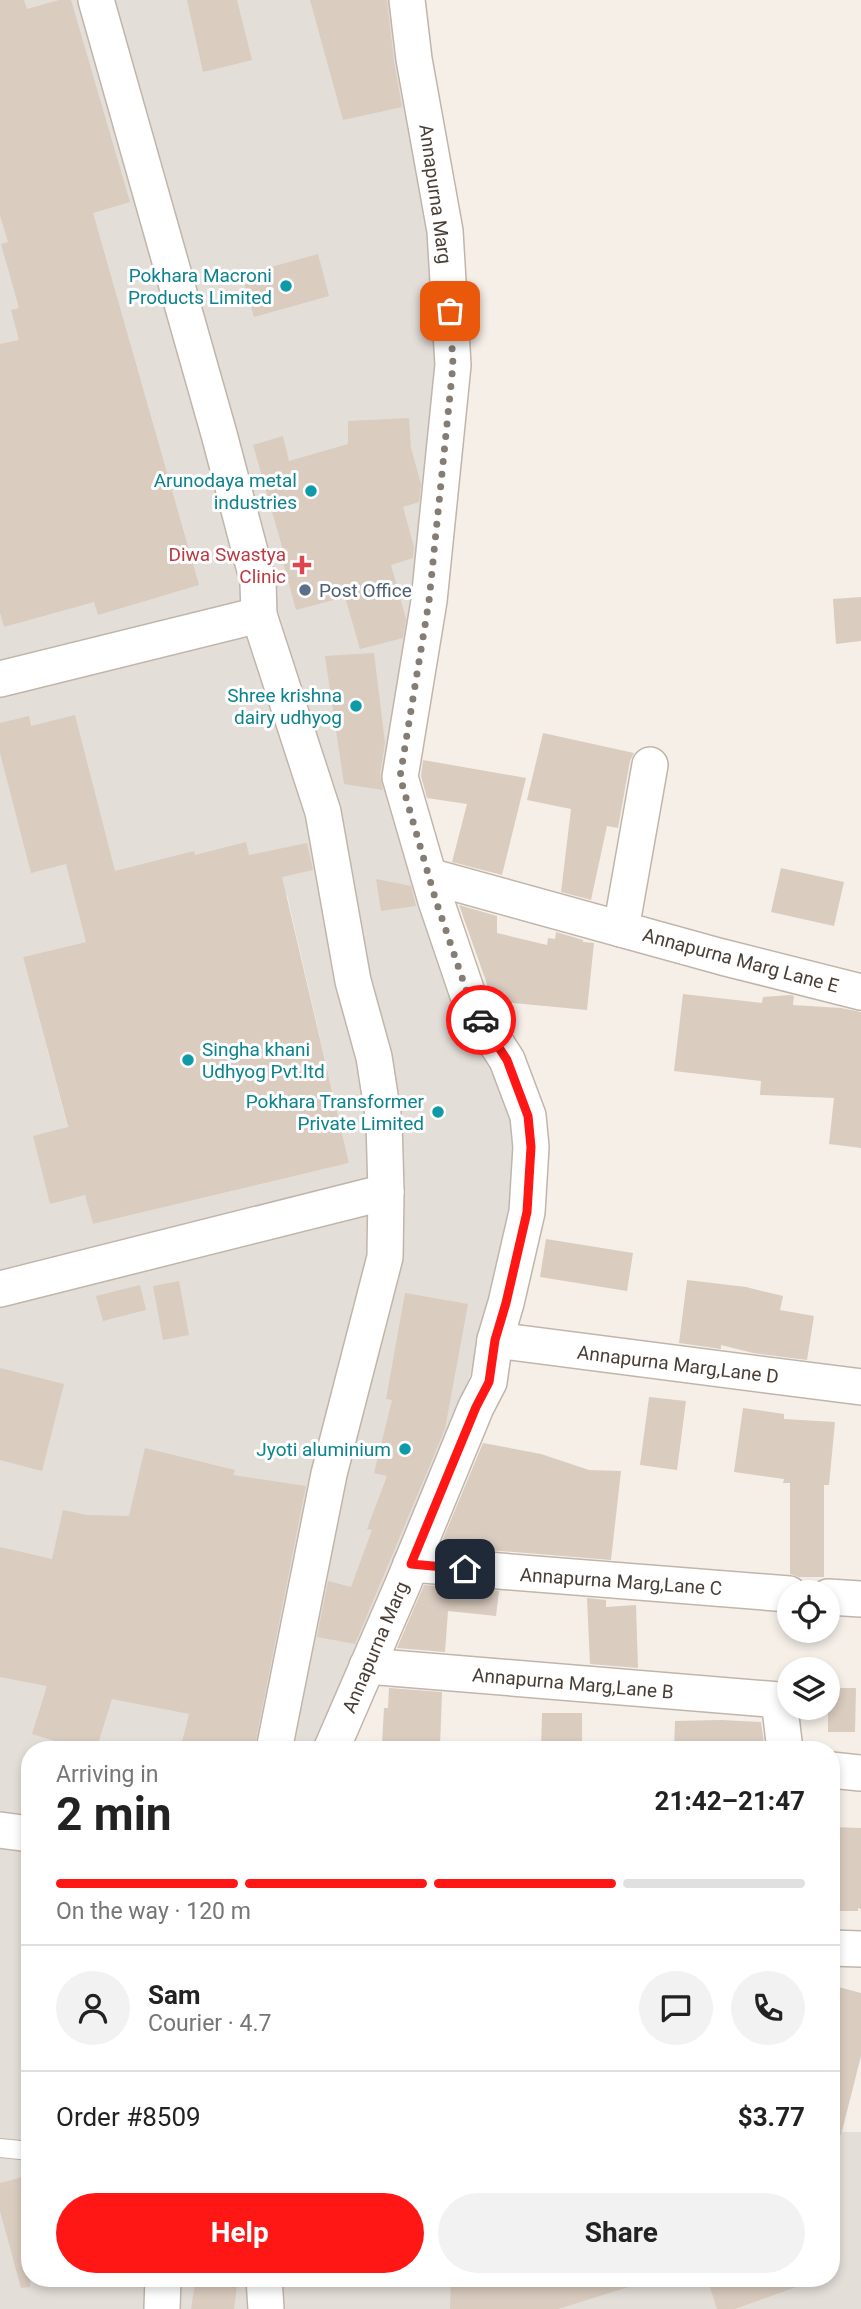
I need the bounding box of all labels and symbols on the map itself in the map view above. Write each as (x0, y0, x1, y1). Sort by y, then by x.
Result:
street label: Annapurna Marg (414, 123, 457, 265)
place label: Pokhara Macroni Products Limited (128, 264, 272, 309)
marker: Pokhara Macroni Products Limited (278, 278, 294, 294)
pin (420, 281, 480, 341)
place label: Arunodaya metal industries (154, 469, 297, 514)
marker: Arunodaya metal industries (303, 483, 319, 499)
place label: Diwa Swastya Clinic (168, 543, 286, 588)
marker: Diwa Swastya Clinic (292, 555, 312, 575)
place label: Post Office (319, 579, 412, 602)
marker: Post Office (297, 582, 313, 598)
place label: Shree krishna dairy udhyog (227, 684, 342, 729)
marker: Shree krishna dairy udhyog (348, 698, 364, 714)
street label: Annapurna Marg Lane E (640, 923, 842, 998)
courier (446, 985, 516, 1055)
place label: Singha khani Udhyog Pvt.ltd (202, 1038, 325, 1083)
marker: Singha khani Udhyog Pvt.ltd (180, 1052, 196, 1068)
place label: Pokhara Transformer Private Limited (246, 1090, 425, 1135)
marker: Pokhara Transformer Private Limited (430, 1104, 446, 1120)
street label: Annapurna Marg,Lane D (576, 1341, 780, 1388)
place label: Jyoti aluminium (256, 1438, 391, 1461)
marker: Jyoti aluminium (397, 1441, 413, 1457)
pin (435, 1539, 495, 1599)
street label: Annapurna Marg,Lane C (519, 1563, 723, 1600)
street label: Annapurna Marg (337, 1578, 414, 1716)
street label: Annapurna Marg,Lane B (471, 1663, 675, 1704)

